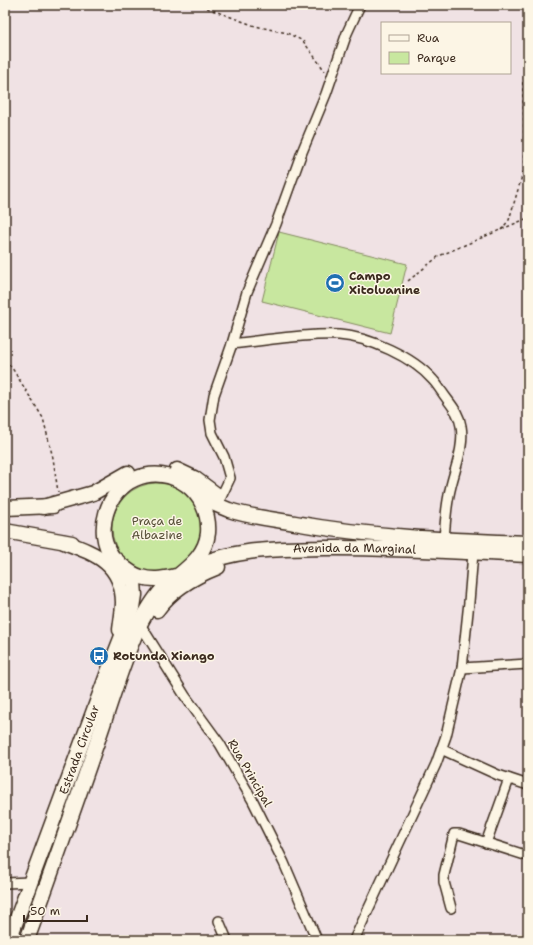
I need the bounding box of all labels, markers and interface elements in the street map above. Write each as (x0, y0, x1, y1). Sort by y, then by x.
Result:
legend (381, 22, 511, 74)
text: Rua (417, 30, 440, 46)
text: Parque (417, 50, 456, 66)
place label: Campo Xitoluanine (349, 268, 420, 298)
sports icon: Campo Xitoluanine (324, 272, 346, 294)
park label: Praça de Albazine (132, 513, 183, 543)
street label: Avenida da Marginal (293, 540, 417, 558)
bus stop icon: Rotunda Xiango (88, 645, 110, 667)
place label: Rotunda Xiango (113, 648, 215, 664)
street label: Estrada Circular (56, 702, 103, 797)
street label: Rua Principal (224, 736, 276, 810)
scale bar (24, 897, 87, 923)
text: 50 m (30, 903, 60, 919)

